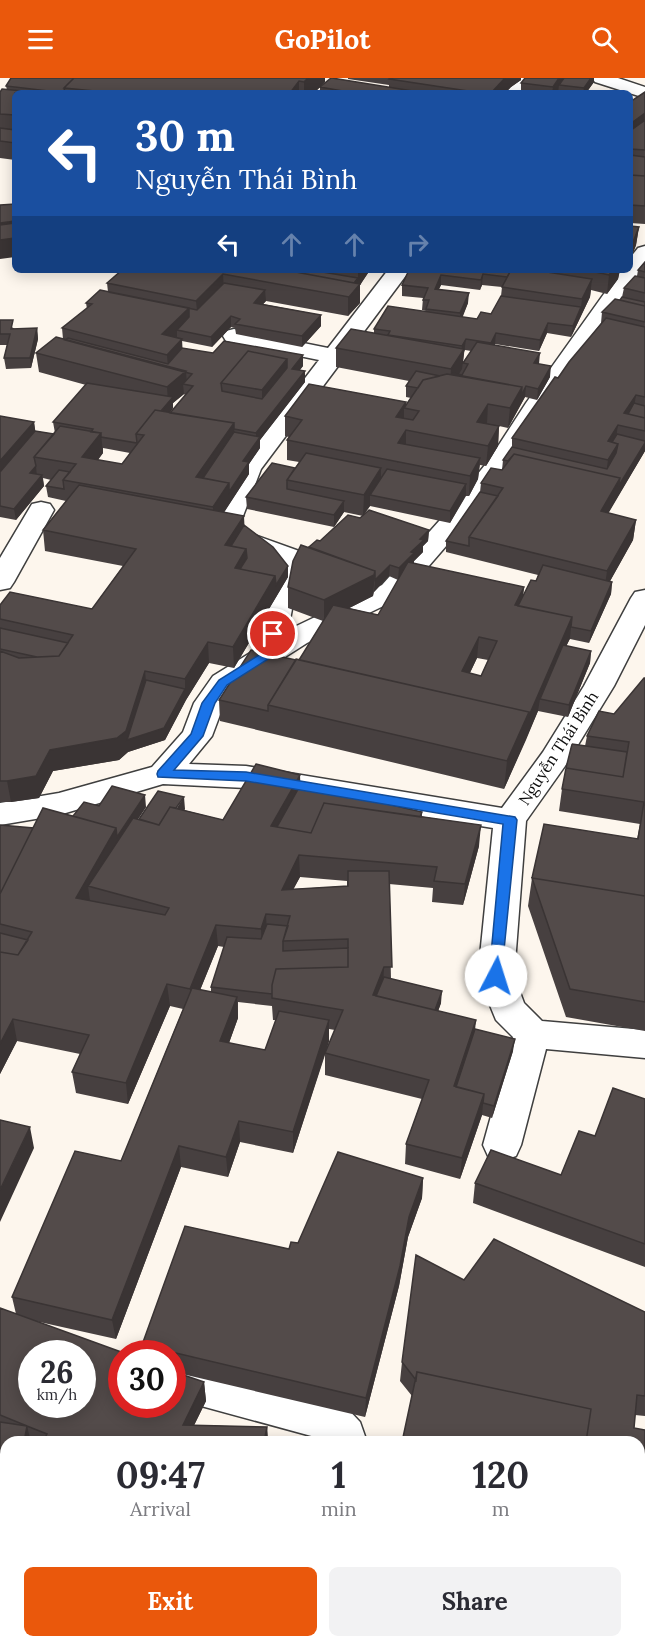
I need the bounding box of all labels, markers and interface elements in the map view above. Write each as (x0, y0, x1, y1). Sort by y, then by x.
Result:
text: GoPilot (275, 22, 370, 56)
icon: menu (24, 23, 57, 56)
icon: search (588, 23, 621, 56)
text: 30 m (135, 109, 235, 163)
icon: left (36, 114, 114, 192)
text: Nguyễn Thái Bình (135, 162, 358, 196)
icon: left (212, 228, 245, 261)
icon: ahead (275, 228, 308, 261)
icon: ahead (338, 228, 371, 261)
icon: right (401, 228, 434, 261)
pin (247, 608, 298, 659)
icon: arrive (256, 617, 289, 650)
street label: Nguyễn Thái Bình (514, 687, 603, 809)
position arrow (464, 944, 528, 1008)
speed limit sign: 30 (108, 1340, 186, 1418)
text: 26 (40, 1353, 74, 1391)
text: km/h (37, 1385, 77, 1404)
text: 09:47 (116, 1452, 205, 1498)
text: 1 (331, 1452, 346, 1498)
text: 120 (472, 1452, 529, 1498)
text: Arrival (130, 1496, 191, 1521)
text: min (321, 1496, 357, 1521)
text: m (492, 1496, 510, 1521)
button: Exit (24, 1567, 317, 1636)
button: Share (329, 1567, 621, 1636)

